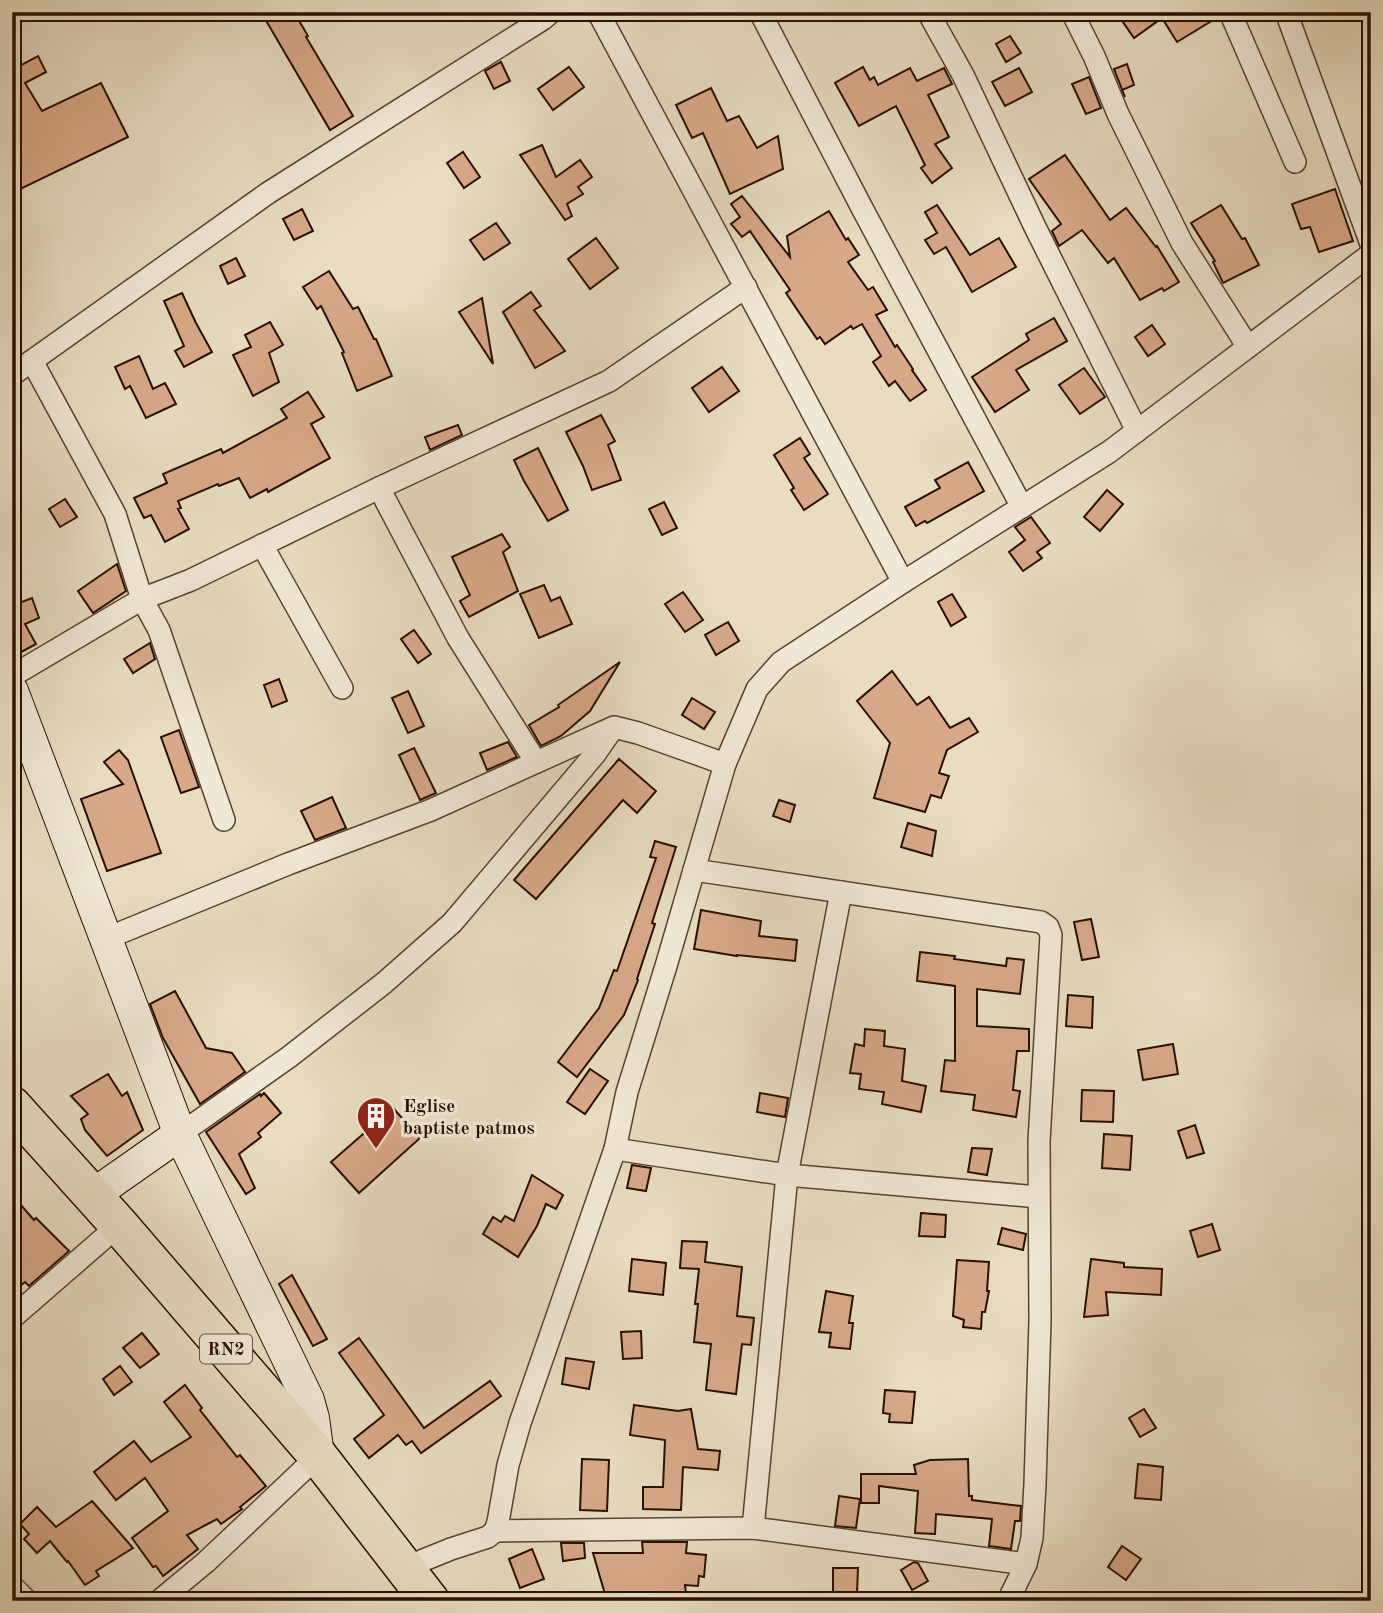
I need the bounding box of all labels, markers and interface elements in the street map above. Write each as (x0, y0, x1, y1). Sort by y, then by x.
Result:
building icon: Eglise baptiste patmos (355, 1095, 397, 1150)
place label: Eglise baptiste patmos (403, 1098, 535, 1139)
road number: RN2 (200, 1334, 252, 1364)

